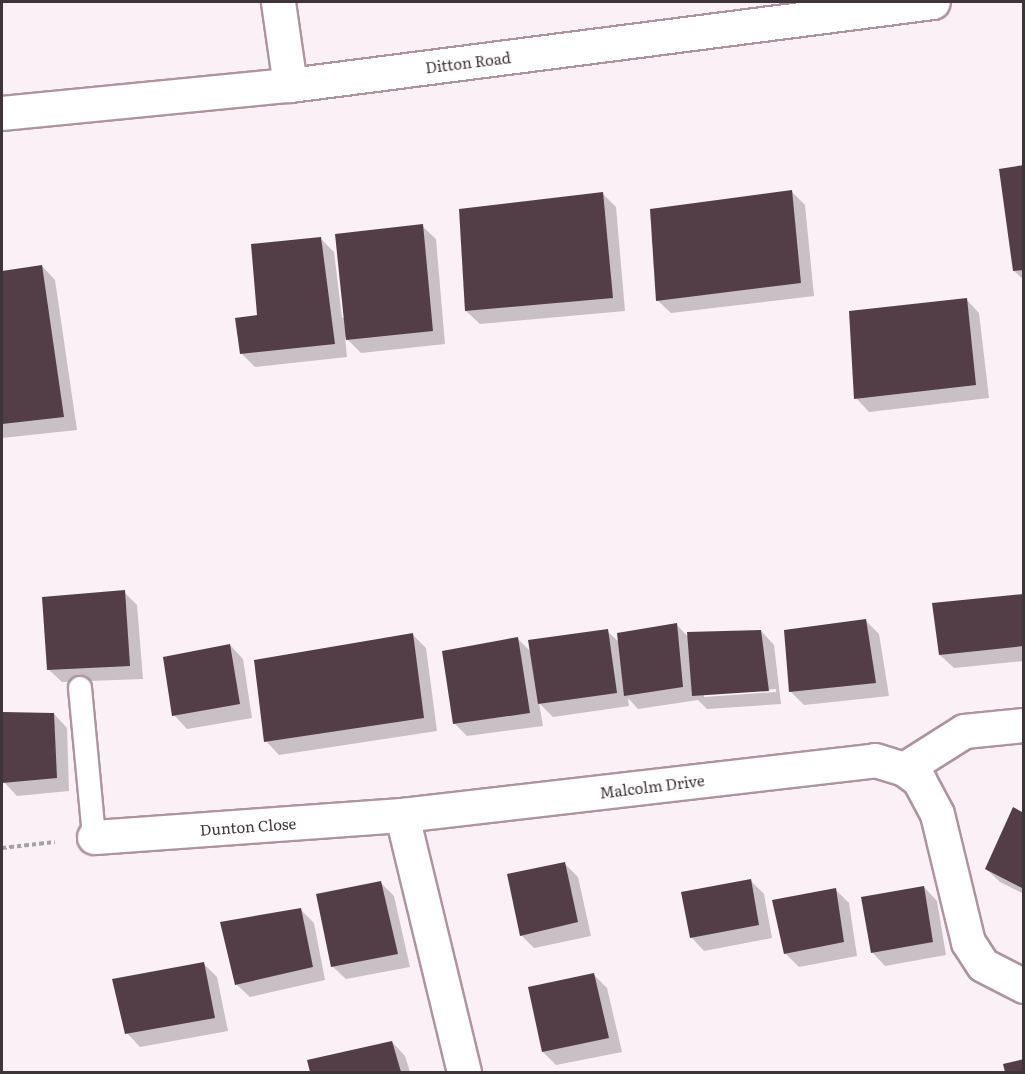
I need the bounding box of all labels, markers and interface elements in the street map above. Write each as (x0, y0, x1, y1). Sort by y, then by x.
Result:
street label: Ditton Road (424, 48, 512, 76)
street label: Malcolm Drive (599, 771, 705, 801)
street label: Dunton Close (199, 814, 297, 838)

